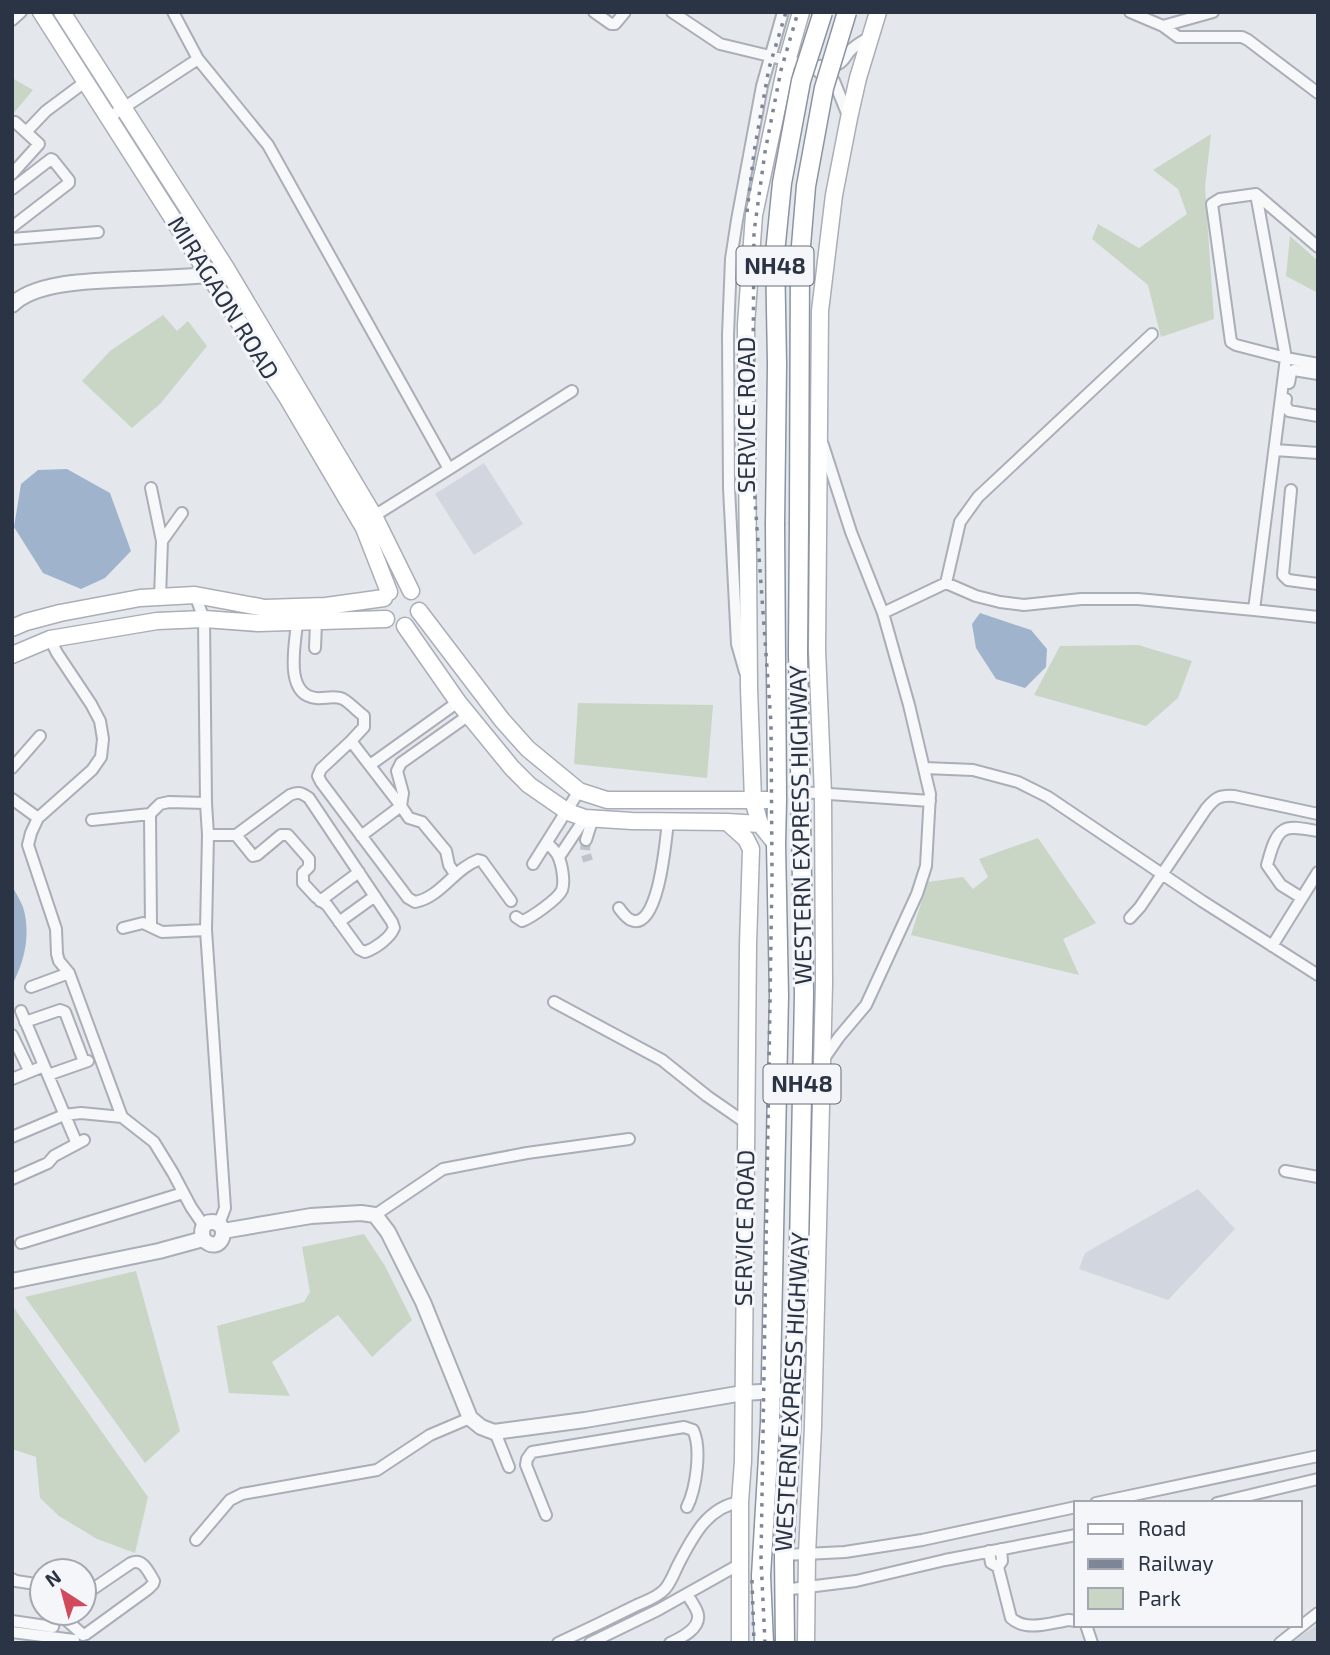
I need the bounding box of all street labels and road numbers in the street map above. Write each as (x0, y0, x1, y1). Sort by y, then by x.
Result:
street label: MIRAGAON ROAD (162, 210, 286, 384)
road number: NH48 (736, 246, 814, 286)
street label: SERVICE ROAD (731, 337, 760, 493)
street label: WESTERN EXPRESS HIGHWAY (782, 665, 817, 985)
road number: NH48 (764, 1064, 840, 1104)
street label: SERVICE ROAD (728, 1149, 759, 1307)
street label: WESTERN EXPRESS HIGHWAY (768, 1231, 813, 1552)

